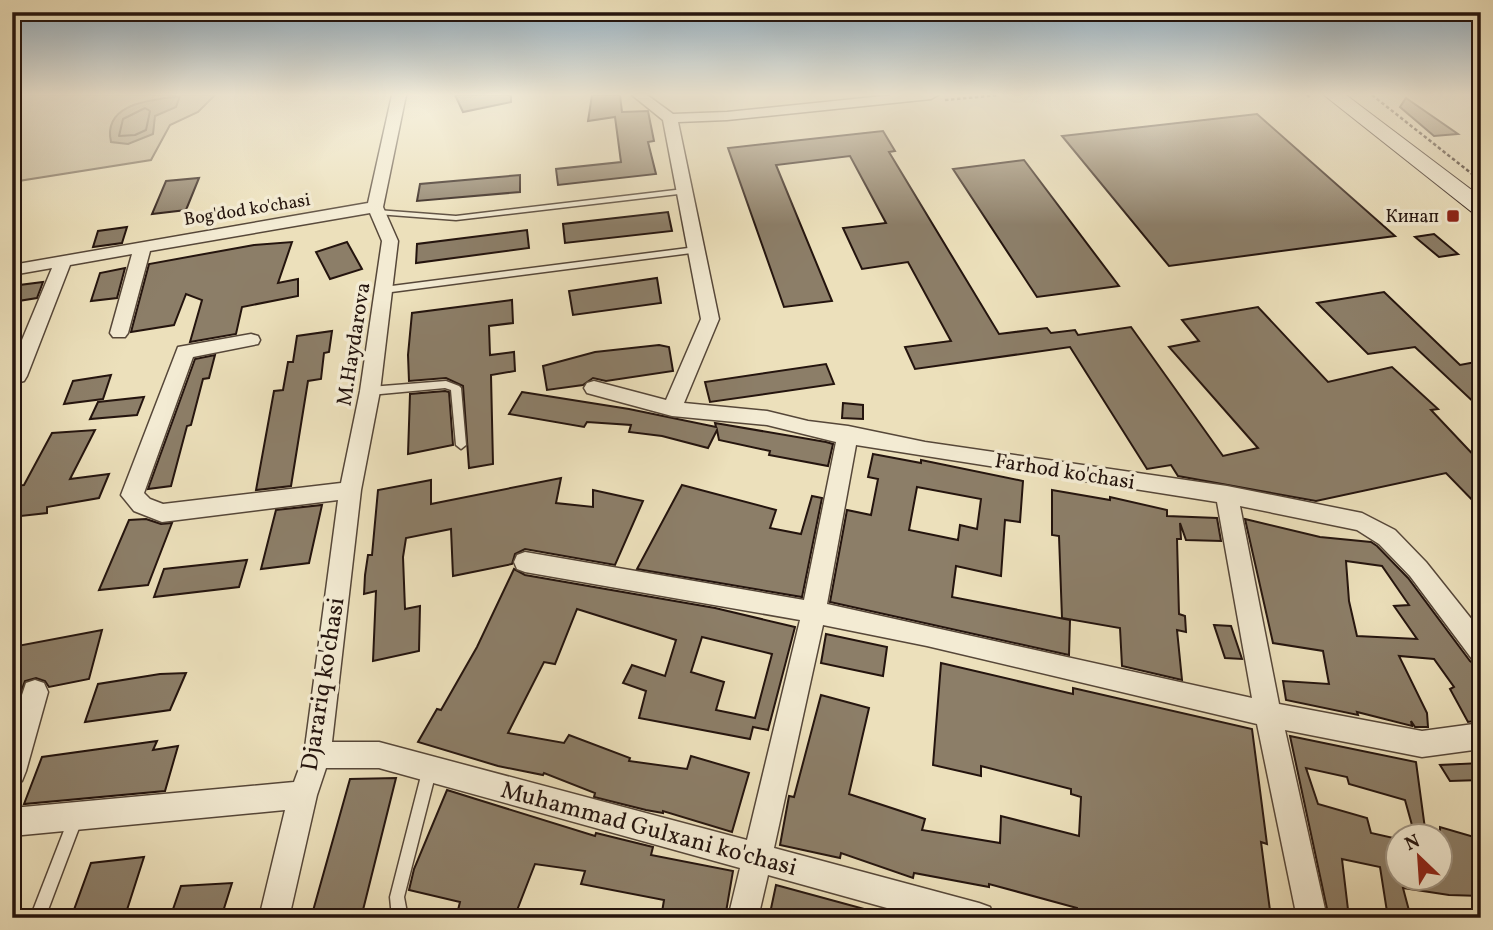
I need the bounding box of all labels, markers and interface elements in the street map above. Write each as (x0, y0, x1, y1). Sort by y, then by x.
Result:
street label: Bog'dod ko'chasi (182, 188, 312, 233)
place label: Кинап (1385, 205, 1439, 230)
marker: Кинап (1445, 208, 1461, 224)
street label: M.Haydarova (330, 280, 379, 408)
street label: Farhod ko'chasi (993, 447, 1137, 498)
street label: Djarariq ko'chasi (293, 595, 354, 774)
street label: Muhammad Gulxani ko'chasi (497, 774, 800, 886)
north arrow (1384, 822, 1454, 892)
text: N (1401, 829, 1425, 858)

